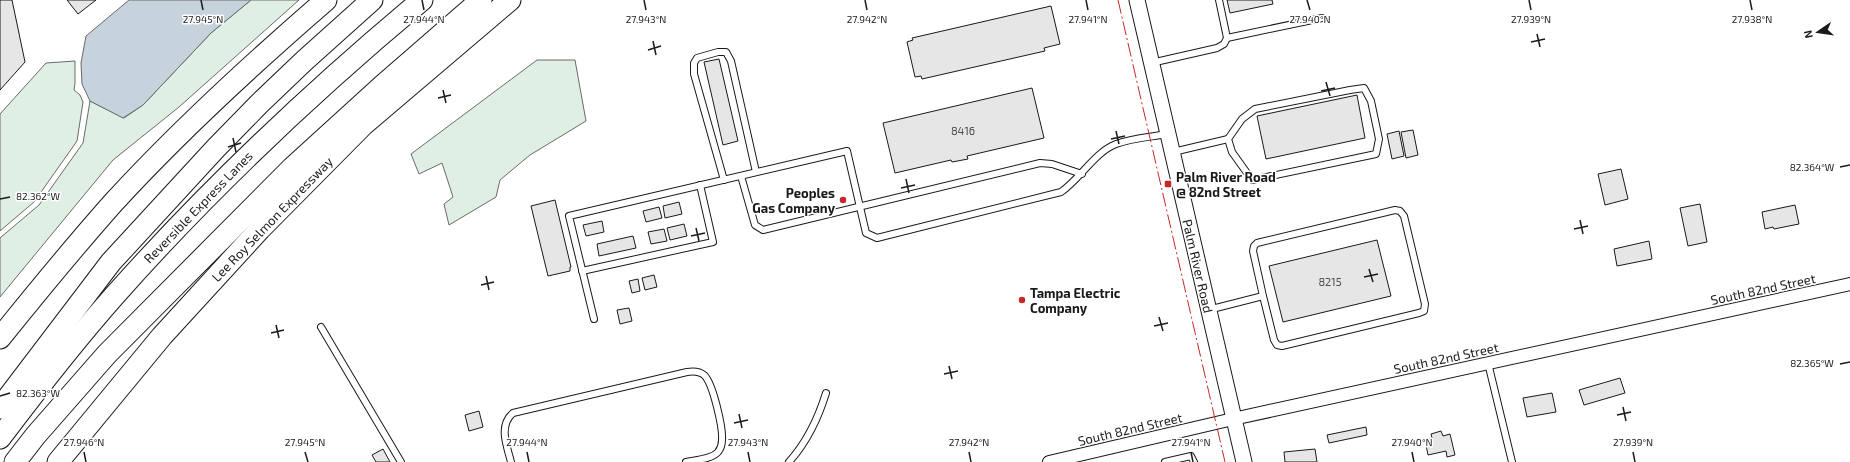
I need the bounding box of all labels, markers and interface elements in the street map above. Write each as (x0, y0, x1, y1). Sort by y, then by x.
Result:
north arrow (1798, 12, 1838, 52)
text: 27.945°N (183, 13, 223, 25)
text: 27.944°N (403, 13, 445, 25)
text: 27.943°N (626, 13, 666, 25)
text: 27.942°N (847, 13, 887, 25)
text: 27.941°N (1068, 13, 1108, 25)
text: 27.940°N (1289, 13, 1331, 25)
text: 27.939°N (1511, 13, 1551, 25)
text: 27.938°N (1732, 13, 1772, 25)
text: N (1801, 29, 1815, 40)
house number: 8416 (951, 124, 975, 137)
street label: Reversible Express Lanes (140, 148, 256, 266)
street label: Lee Roy Selmon Expressway (208, 153, 336, 285)
text: 82.364°W (1790, 161, 1835, 173)
place label: Palm River Road @ 82nd Street (1176, 169, 1276, 200)
marker: Palm River Road @ 82nd Street (1163, 179, 1173, 189)
place label: Peoples Gas Company (752, 185, 836, 216)
text: 82.362°W (16, 190, 61, 202)
marker: Peoples Gas Company (838, 195, 848, 205)
street label: Palm River Road (1179, 218, 1217, 314)
street label: South 82nd Street (1709, 270, 1817, 308)
house number: 8215 (1318, 275, 1342, 288)
place label: Tampa Electric Company (1030, 285, 1121, 316)
marker: Tampa Electric Company (1017, 295, 1027, 305)
street label: South 82nd Street (1392, 339, 1500, 377)
text: 82.365°W (1790, 357, 1834, 369)
text: 82.363°W (16, 387, 60, 399)
street label: South 82nd Street (1076, 409, 1184, 449)
text: 27.946°N (64, 436, 104, 448)
text: 27.945°N (285, 436, 325, 448)
text: 27.944°N (506, 436, 548, 448)
text: 27.943°N (728, 436, 768, 448)
text: 27.942°N (949, 436, 989, 448)
text: 27.941°N (1171, 436, 1211, 448)
text: 27.940°N (1391, 436, 1433, 448)
text: 27.939°N (1613, 436, 1653, 448)

